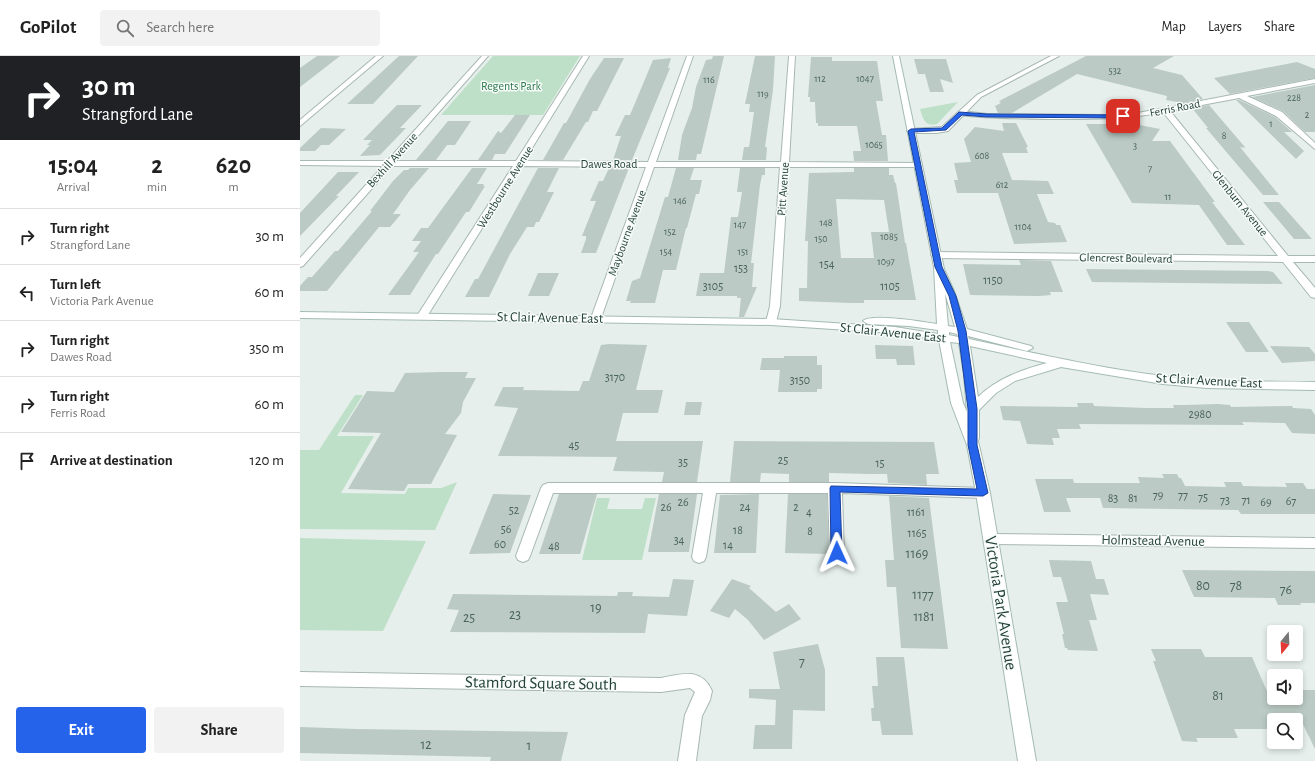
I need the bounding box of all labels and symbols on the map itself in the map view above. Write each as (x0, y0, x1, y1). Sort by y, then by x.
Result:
house number: 532 (1109, 66, 1122, 76)
house number: 112 (814, 74, 826, 84)
house number: 1047 (856, 74, 874, 84)
house number: 116 (703, 75, 715, 85)
park label: Regents Park (481, 80, 542, 92)
house number: 119 (757, 89, 769, 99)
house number: 228 (1287, 93, 1301, 103)
street label: Ferris Road (1149, 97, 1201, 119)
pin (1106, 99, 1140, 133)
house number: 2 (1305, 110, 1310, 120)
house number: 1 (1269, 119, 1273, 129)
street label: Bexhill Avenue (364, 130, 420, 190)
house number: 8 (1222, 131, 1227, 141)
house number: 1065 (865, 140, 883, 150)
house number: 3 (1133, 141, 1137, 151)
street label: Westbourne Avenue (475, 144, 535, 230)
house number: 608 (975, 151, 990, 161)
street label: Dawes Road (581, 158, 637, 170)
street label: Pitt Avenue (775, 162, 791, 216)
house number: 7 (1148, 164, 1152, 174)
street label: Glenburn Avenue (1210, 168, 1270, 238)
house number: 612 (996, 180, 1009, 190)
street label: Maybourne Avenue (606, 188, 649, 278)
house number: 11 (1165, 192, 1171, 202)
house number: 146 (674, 196, 687, 206)
house number: 148 (820, 218, 833, 228)
house number: 147 (734, 220, 746, 230)
house number: 1104 (1015, 222, 1032, 232)
house number: 152 (664, 227, 677, 237)
house number: 1085 (880, 232, 898, 242)
house number: 150 (815, 234, 827, 244)
house number: 154 (660, 247, 672, 257)
house number: 151 (737, 247, 749, 257)
street label: Glencrest Boulevard (1079, 251, 1173, 265)
house number: 1097 (877, 257, 895, 267)
house number: 154 (820, 258, 835, 270)
house number: 153 (734, 262, 748, 274)
house number: 1150 (983, 274, 1003, 286)
house number: 3105 (703, 280, 723, 292)
house number: 1105 (880, 280, 900, 292)
street label: St Clair Avenue East (497, 310, 604, 326)
street label: St Clair Avenue East (839, 320, 947, 346)
house number: 3170 (605, 371, 625, 383)
street label: St Clair Avenue East (1155, 371, 1263, 391)
house number: 3150 (790, 374, 810, 386)
house number: 2980 (1188, 408, 1212, 420)
house number: 45 (569, 439, 579, 451)
house number: 25 (778, 454, 788, 466)
house number: 35 (678, 456, 688, 468)
house number: 15 (875, 457, 885, 469)
house number: 79 (1153, 489, 1164, 501)
house number: 77 (1178, 489, 1188, 501)
house number: 75 (1198, 491, 1208, 503)
house number: 83 (1108, 492, 1118, 504)
house number: 81 (1128, 492, 1138, 504)
house number: 73 (1220, 494, 1230, 506)
house number: 71 (1241, 494, 1251, 506)
house number: 67 (1286, 495, 1296, 507)
house number: 26 (677, 496, 689, 508)
house number: 69 (1260, 496, 1272, 508)
house number: 26 (660, 501, 672, 513)
house number: 24 (739, 501, 751, 513)
house number: 2 (793, 501, 799, 513)
house number: 52 (509, 504, 520, 516)
house number: 4 (806, 506, 812, 518)
house number: 1161 (907, 506, 925, 518)
house number: 56 (501, 523, 512, 535)
house number: 18 (733, 524, 743, 536)
house number: 8 (807, 525, 813, 537)
house number: 1165 (908, 527, 926, 539)
position arrow (816, 532, 858, 574)
street label: Holmstead Avenue (1101, 533, 1205, 549)
house number: 34 (674, 534, 685, 546)
street label: Victoria Park Avenue (982, 535, 1020, 671)
house number: 60 (494, 538, 506, 550)
house number: 14 (723, 539, 733, 551)
house number: 48 (548, 540, 560, 552)
house number: 1169 (906, 547, 928, 561)
house number: 80 (1196, 579, 1210, 593)
house number: 78 (1230, 579, 1242, 593)
house number: 76 (1280, 583, 1292, 597)
house number: 1177 (912, 588, 934, 602)
house number: 19 (590, 601, 602, 615)
house number: 23 (509, 608, 521, 622)
house number: 1181 (913, 610, 935, 624)
house number: 25 (463, 611, 475, 625)
north arrow (1267, 625, 1303, 661)
house number: 7 (799, 655, 805, 669)
street label: Stamford Square South (465, 673, 617, 693)
house number: 81 (1212, 689, 1224, 703)
house number: 12 (420, 738, 432, 752)
house number: 1 (527, 739, 531, 753)

